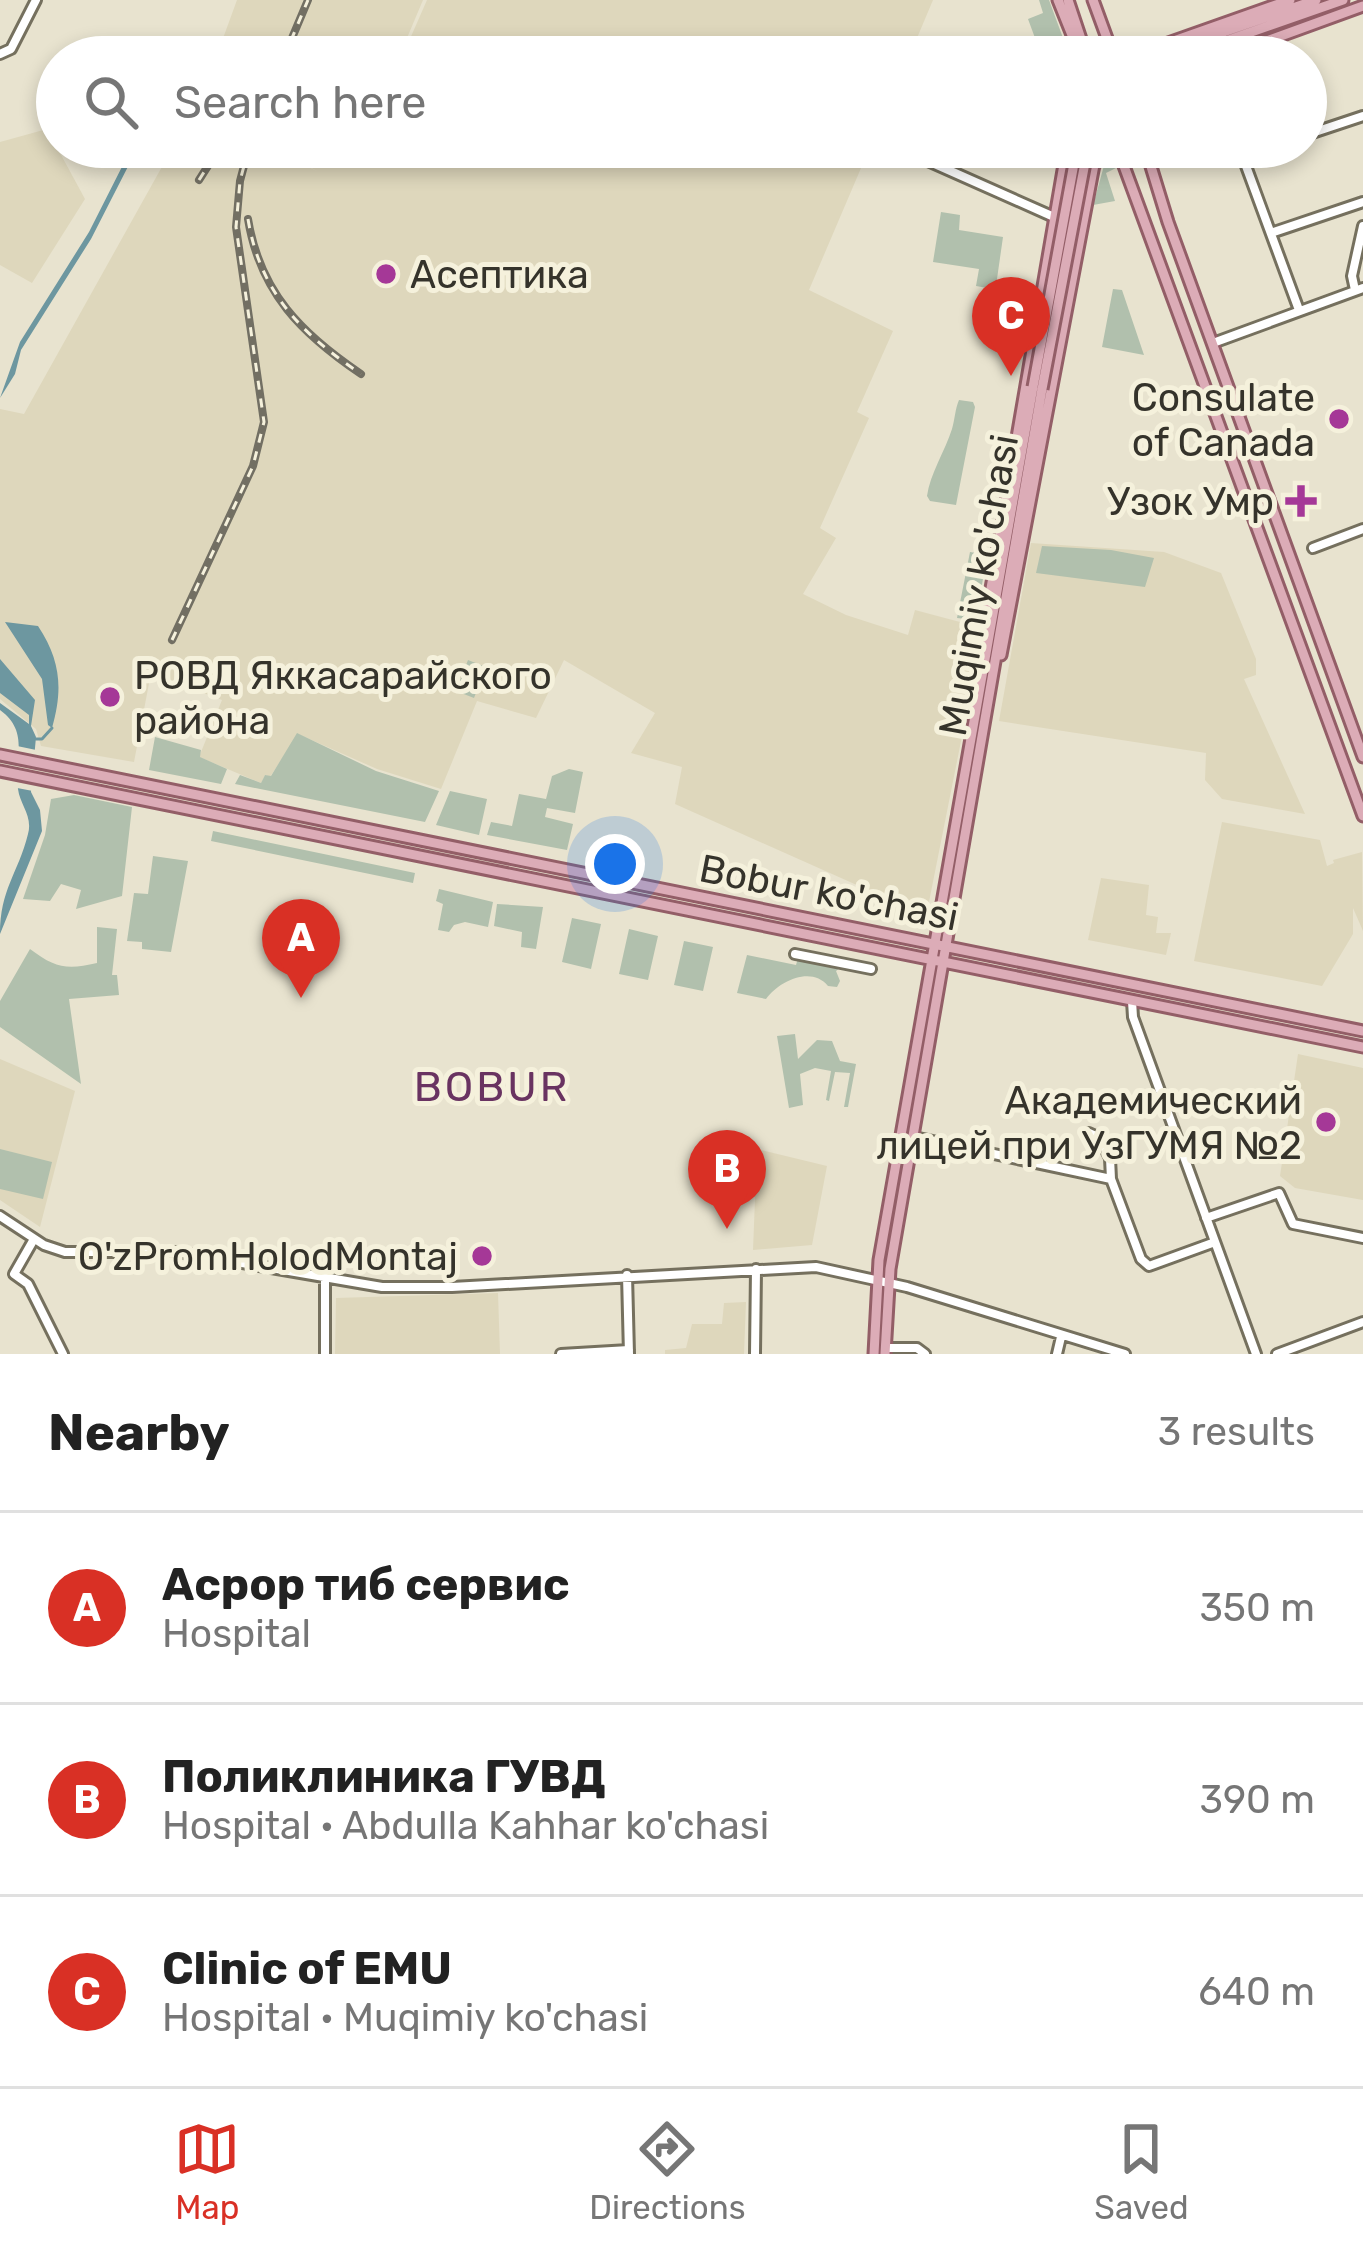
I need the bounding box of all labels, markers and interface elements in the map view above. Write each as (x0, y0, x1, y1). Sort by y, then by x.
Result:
search box (36, 36, 1327, 168)
icon: search (78, 69, 144, 135)
text: Search here (174, 76, 426, 129)
place label: Асептика (410, 252, 589, 298)
marker: Асептика (373, 261, 399, 287)
pin: C (972, 277, 1050, 376)
place label: Consulate of Canada (1132, 375, 1315, 466)
marker: Consulate of Canada (1326, 406, 1352, 432)
street label: Muqimiy ko'chasi (930, 431, 1028, 739)
place label: Узок Умр (1107, 479, 1274, 525)
marker: Узок Умр (1285, 485, 1317, 517)
place label: РОВД Яккасарайского района (134, 653, 552, 744)
marker: РОВД Яккасарайского района (97, 684, 123, 710)
your location (585, 834, 645, 894)
street label: Bobur ko'chasi (696, 845, 962, 941)
pin: A (262, 899, 340, 998)
district label: BOBUR (414, 1062, 570, 1112)
place label: Академический лицей при УзГУМЯ №2 (876, 1078, 1302, 1169)
marker: Академический лицей при УзГУМЯ №2 (1313, 1109, 1339, 1135)
pin: B (688, 1130, 766, 1229)
place label: O'zPromHolodMontaj (78, 1234, 458, 1280)
marker: O'zPromHolodMontaj (469, 1243, 495, 1269)
text: Nearby (48, 1402, 230, 1463)
text: 3 results (1158, 1409, 1315, 1455)
text: Асрор тиб сервис (162, 1558, 569, 1611)
text: A (73, 1585, 101, 1631)
text: 350 m (1199, 1585, 1315, 1631)
text: Hospital (162, 1611, 311, 1657)
text: Поликлиника ГУВД (162, 1750, 606, 1803)
text: B (73, 1777, 101, 1823)
text: 390 m (1199, 1777, 1315, 1823)
text: Hospital · Abdulla Kahhar ko'chasi (162, 1803, 769, 1849)
text: Clinic of EMU (162, 1942, 452, 1995)
text: C (73, 1969, 101, 2015)
text: 640 m (1198, 1969, 1315, 2015)
text: Hospital · Muqimiy ko'chasi (162, 1995, 648, 2041)
tab: Map (174, 2116, 240, 2227)
tab: Directions (589, 2116, 746, 2227)
tab: Saved (1094, 2116, 1189, 2227)

